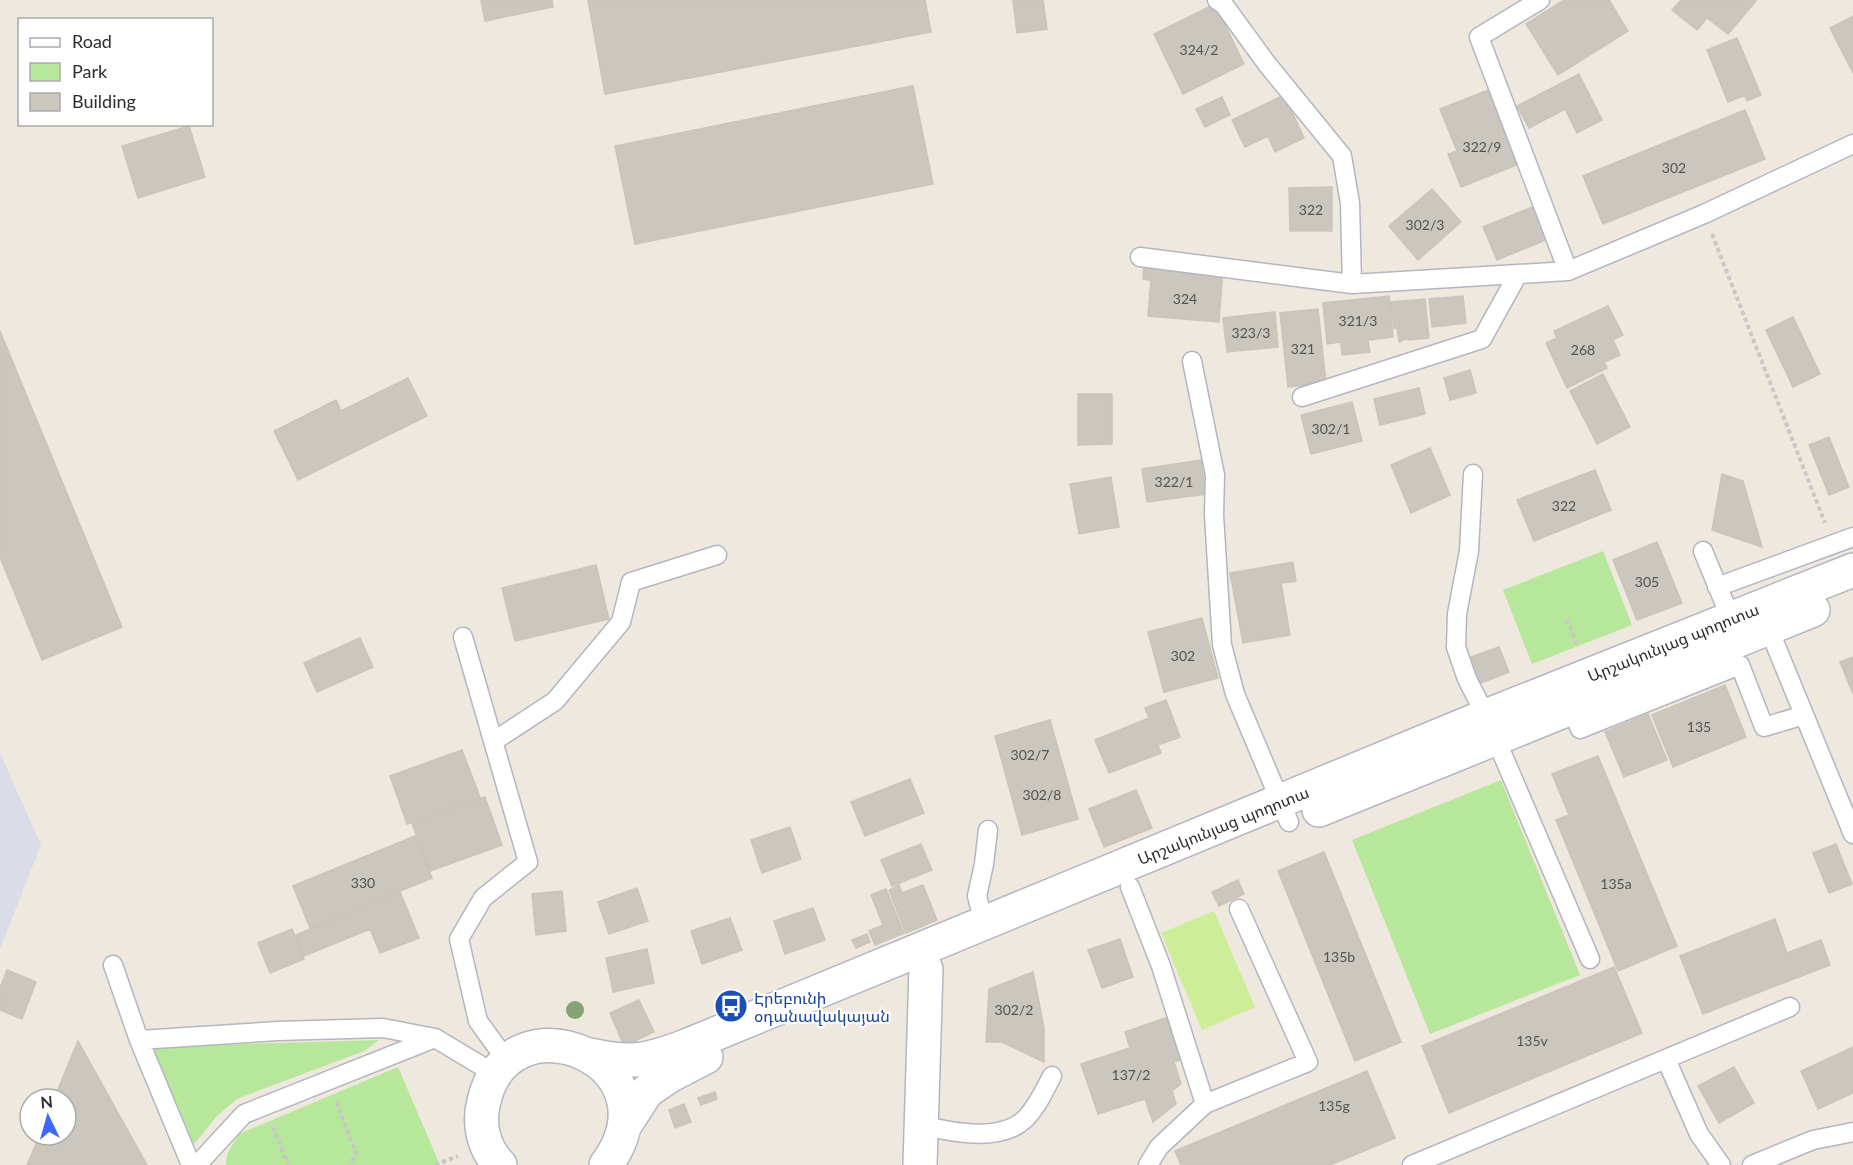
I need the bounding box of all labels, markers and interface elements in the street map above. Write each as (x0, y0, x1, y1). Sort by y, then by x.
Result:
legend (18, 18, 213, 126)
text: Road (72, 30, 112, 52)
house number: 324/2 (1180, 41, 1218, 58)
text: Park (72, 60, 108, 82)
text: Building (72, 90, 136, 112)
house number: 322/9 (1463, 138, 1501, 155)
house number: 302 (1662, 159, 1686, 176)
house number: 322 (1299, 201, 1323, 218)
house number: 302/3 (1406, 216, 1444, 233)
house number: 324 (1173, 290, 1197, 307)
house number: 321/3 (1339, 312, 1377, 329)
house number: 323/3 (1232, 324, 1270, 341)
house number: 321 (1291, 340, 1315, 357)
house number: 268 (1571, 341, 1595, 358)
house number: 302/1 (1312, 420, 1350, 437)
house number: 322/1 (1155, 473, 1193, 490)
house number: 322 (1552, 497, 1576, 514)
house number: 305 (1635, 573, 1659, 590)
street label: Արշակունյաց պողոտա (1585, 599, 1762, 686)
house number: 302 (1171, 647, 1195, 664)
house number: 135 (1687, 718, 1711, 735)
house number: 302/7 (1011, 746, 1049, 763)
street label: Արշակունյաց պողոտա (1135, 782, 1312, 869)
house number: 302/8 (1023, 786, 1061, 803)
house number: 330 (351, 874, 375, 891)
house number: 135a (1600, 875, 1632, 892)
house number: 135b (1323, 948, 1355, 965)
bus stop icon: Էրեբունի օդանավակայան (713, 988, 749, 1024)
place label: Էրեբունի օդանավակայան (754, 988, 890, 1026)
house number: 302/2 (995, 1001, 1033, 1018)
house number: 135v (1516, 1032, 1549, 1049)
house number: 137/2 (1112, 1066, 1150, 1083)
north arrow (18, 1087, 78, 1147)
text: N (40, 1092, 54, 1112)
house number: 135g (1318, 1097, 1350, 1114)

